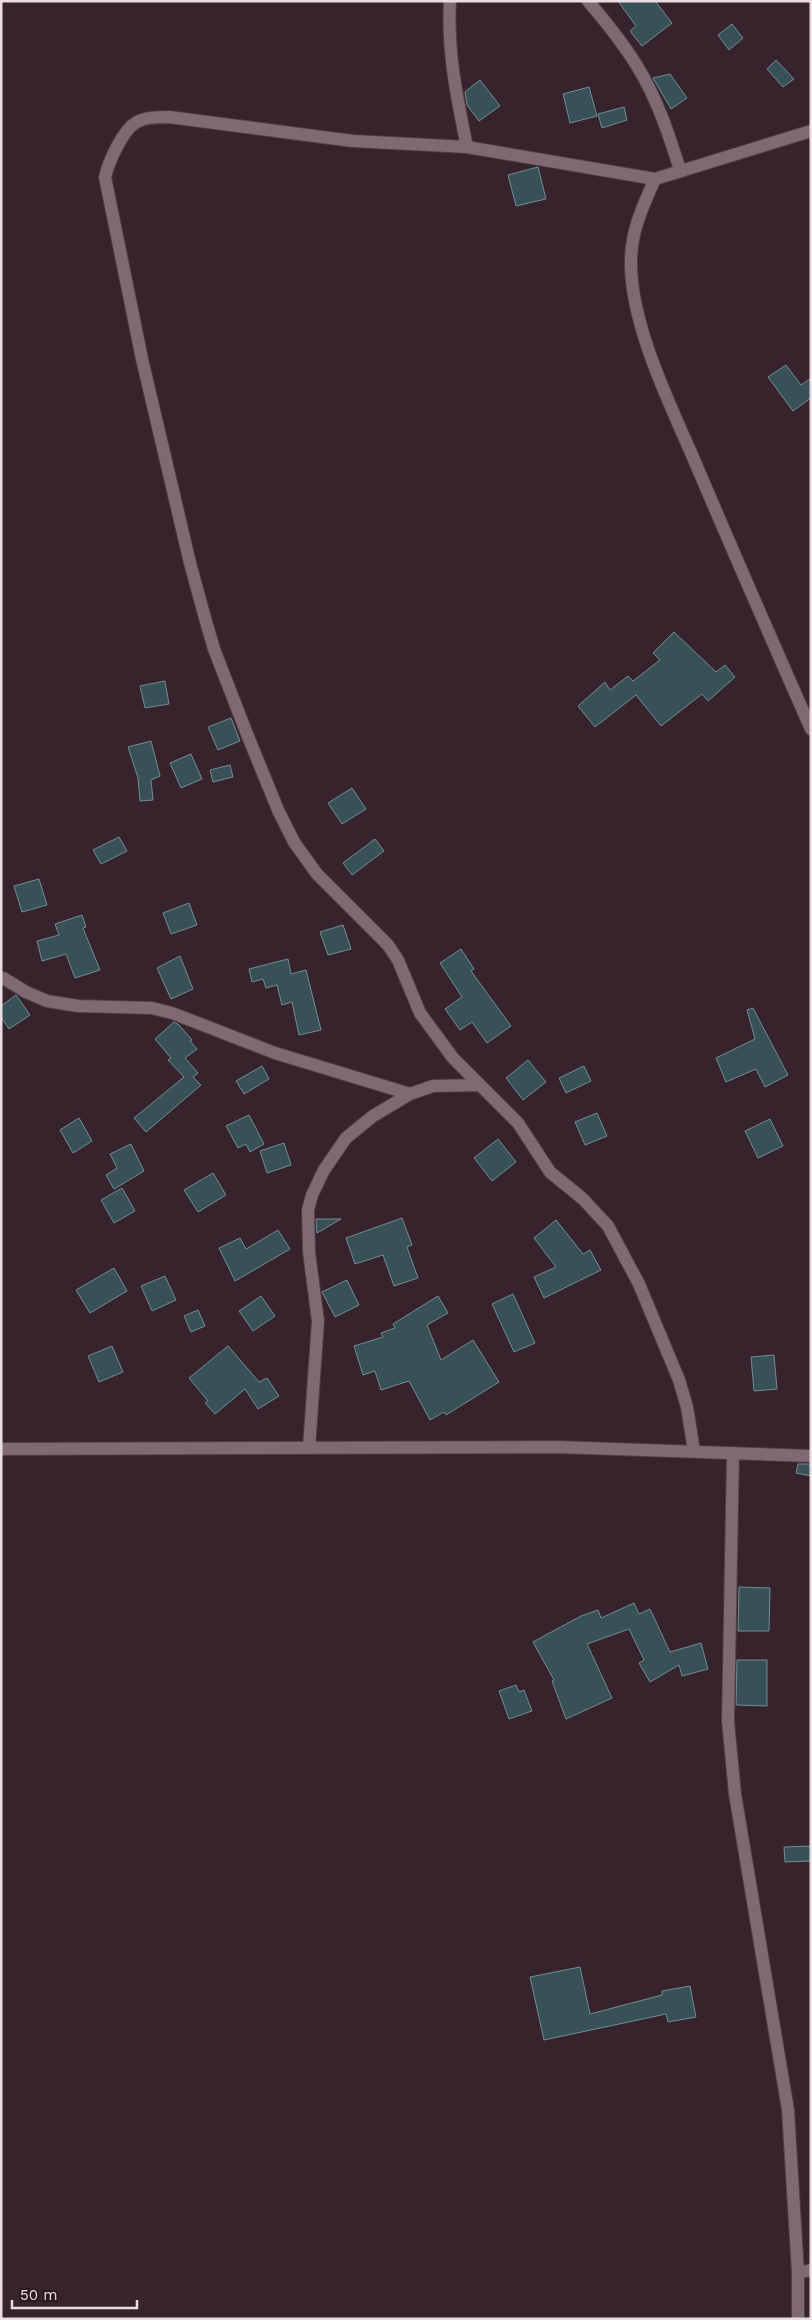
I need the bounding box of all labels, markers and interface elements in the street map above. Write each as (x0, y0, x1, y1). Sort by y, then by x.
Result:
scale bar (12, 2278, 138, 2310)
text: 50 m (20, 2286, 57, 2304)

